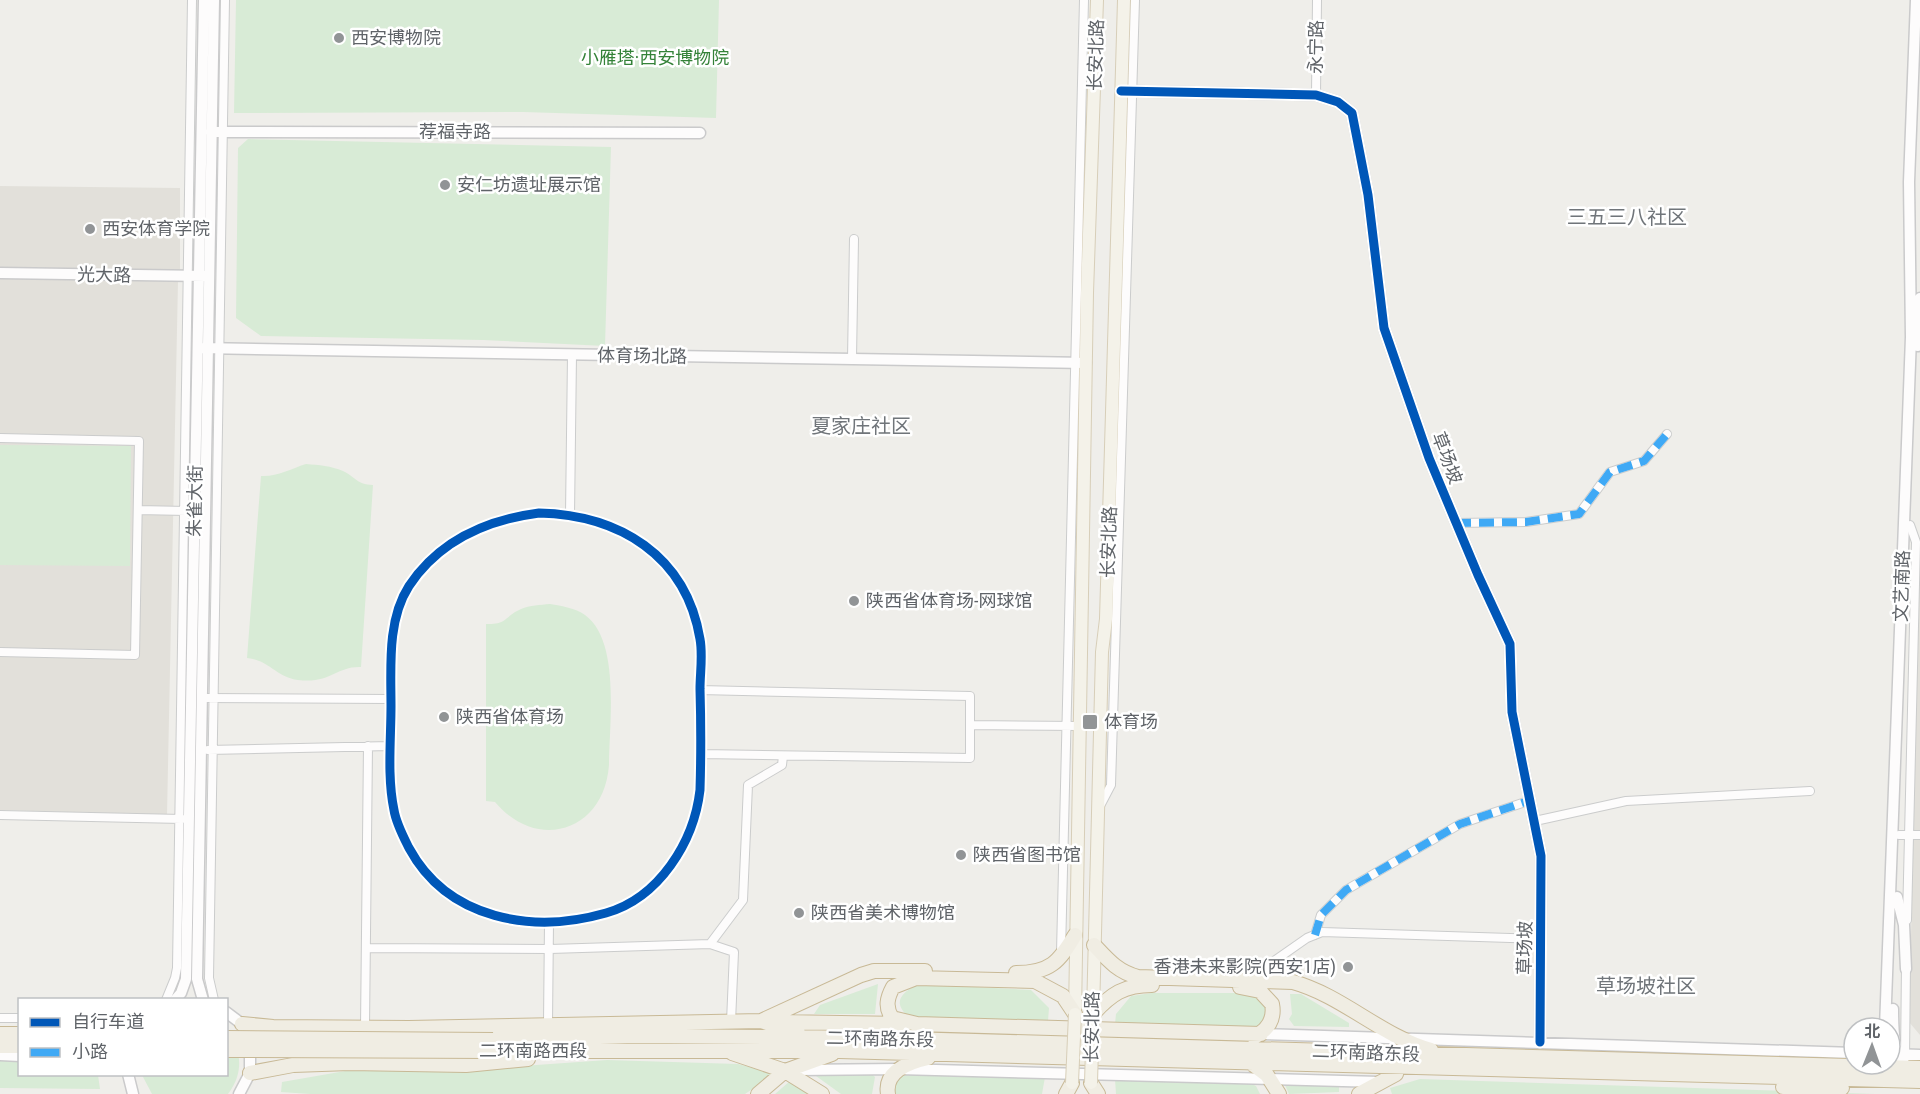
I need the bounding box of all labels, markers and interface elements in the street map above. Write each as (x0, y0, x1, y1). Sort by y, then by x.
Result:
street label: 长安北路 (1084, 19, 1107, 91)
street label: 永宁路 (1305, 20, 1326, 74)
place label: 西安博物院 (351, 27, 441, 48)
marker: 西安博物院 (332, 31, 346, 45)
park label: 小雁塔·西安博物院 (581, 47, 729, 68)
street label: 荐福寺路 (419, 121, 491, 142)
place label: 安仁坊遗址展示馆 (457, 174, 601, 195)
marker: 安仁坊遗址展示馆 (438, 178, 452, 192)
district label: 三五三八社区 (1567, 205, 1687, 229)
place label: 西安体育学院 (102, 218, 210, 239)
marker: 西安体育学院 (83, 222, 97, 236)
street label: 光大路 (77, 264, 131, 285)
street label: 体育场北路 (597, 344, 687, 367)
district label: 夏家庄社区 (811, 414, 911, 438)
street label: 草场坡 (1428, 429, 1467, 487)
street label: 朱雀大街 (183, 465, 206, 537)
street label: 长安北路 (1097, 506, 1120, 578)
street label: 文艺南路 (1890, 550, 1913, 622)
place label: 陕西省体育场-网球馆 (866, 590, 1032, 611)
marker: 陕西省体育场-网球馆 (847, 594, 861, 608)
place label: 陕西省体育场 (456, 706, 564, 727)
marker: 陕西省体育场 (437, 710, 451, 724)
place label: 体育场 (1104, 711, 1158, 732)
marker: 体育场 (1081, 713, 1099, 731)
place label: 陕西省图书馆 (973, 844, 1081, 865)
marker: 陕西省图书馆 (954, 848, 968, 862)
place label: 陕西省美术博物馆 (811, 902, 955, 923)
marker: 陕西省美术博物馆 (792, 906, 806, 920)
street label: 草场坡 (1514, 921, 1535, 975)
place label: 香港未来影院(西安1店) (1154, 956, 1336, 978)
marker: 香港未来影院(西安1店) (1341, 960, 1355, 974)
district label: 草场坡社区 (1596, 974, 1696, 998)
street label: 长安北路 (1080, 991, 1103, 1063)
legend (18, 998, 228, 1076)
text: 自行车道 (72, 1011, 144, 1032)
north arrow (1842, 1016, 1902, 1076)
text: 北 (1864, 1022, 1880, 1041)
street label: 二环南路东段 (826, 1027, 934, 1050)
street label: 二环南路西段 (479, 1040, 587, 1061)
street label: 二环南路东段 (1312, 1040, 1420, 1065)
text: 小路 (72, 1041, 108, 1062)

